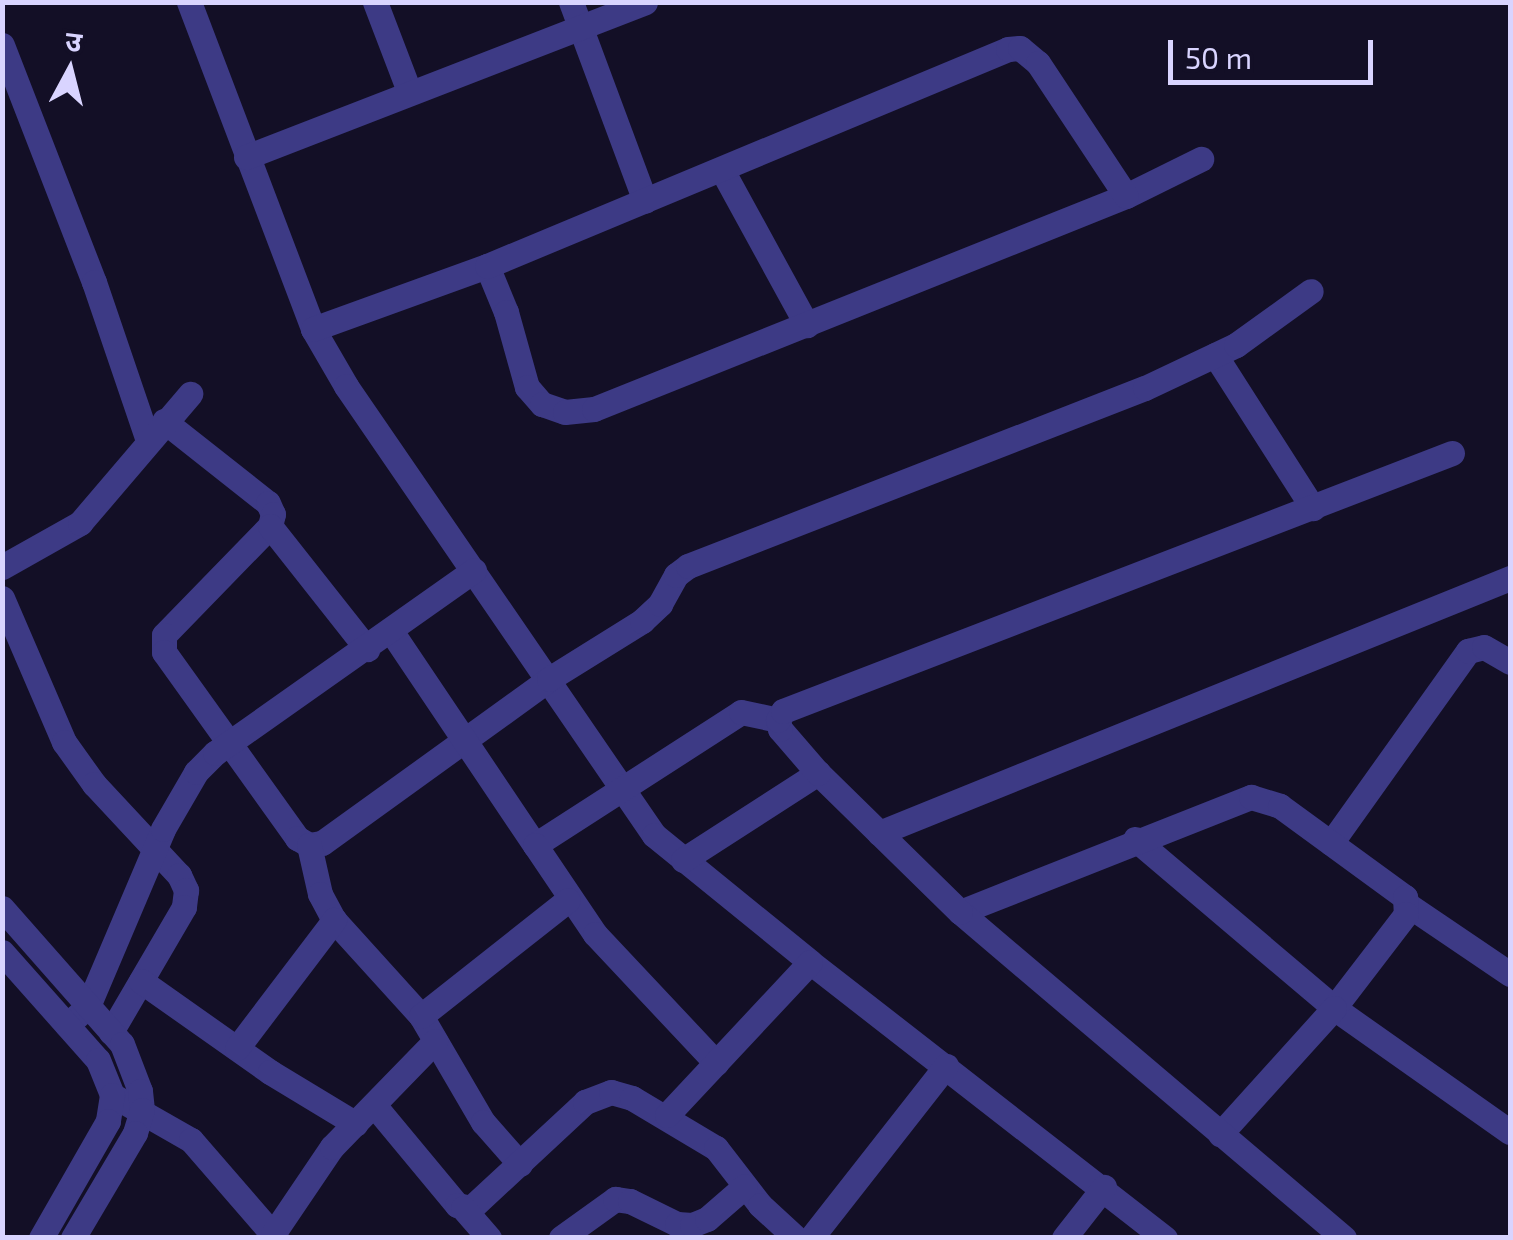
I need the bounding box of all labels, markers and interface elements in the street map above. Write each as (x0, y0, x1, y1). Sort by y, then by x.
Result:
north arrow (20, 20, 120, 120)
scale bar (1173, 20, 1378, 82)
text: उ (63, 22, 84, 58)
text: 50 m (1185, 39, 1252, 75)

